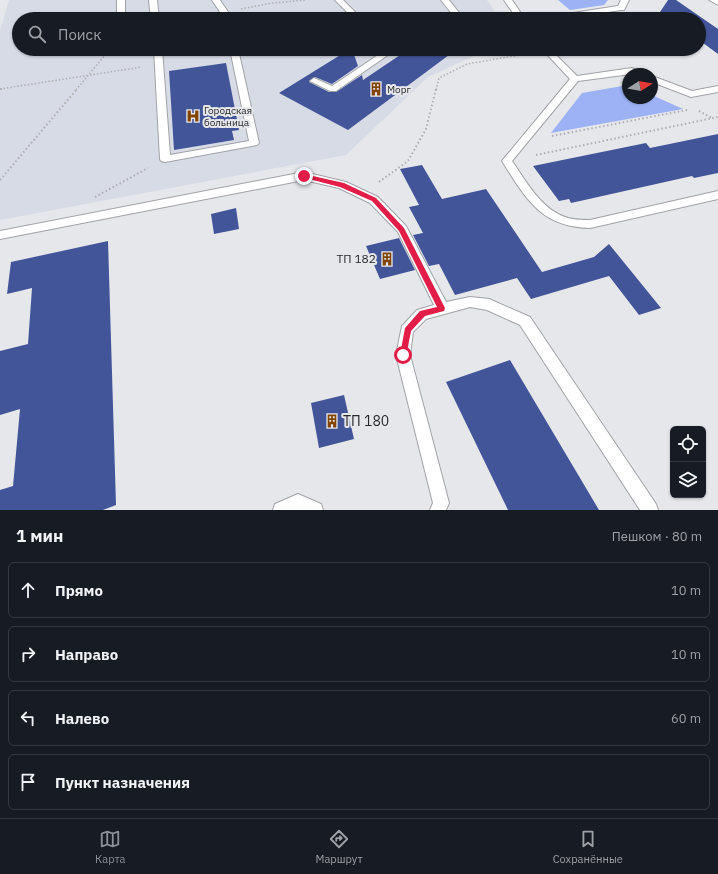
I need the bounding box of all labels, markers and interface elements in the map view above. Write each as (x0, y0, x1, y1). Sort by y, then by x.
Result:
search box (12, 12, 706, 56)
icon: search (26, 23, 48, 45)
text: Поиск (58, 25, 101, 44)
north arrow (622, 68, 658, 104)
building icon: Морг (368, 81, 384, 97)
place label: Морг (387, 83, 412, 96)
place label: Городская больница (204, 104, 252, 129)
hospital icon: Городская больница (185, 108, 201, 124)
route end (295, 167, 313, 185)
place label: ТП 182 (336, 251, 376, 266)
building icon: ТП 182 (379, 251, 395, 267)
route start (394, 346, 412, 364)
place label: ТП 180 (343, 412, 389, 430)
building icon: ТП 180 (324, 413, 340, 429)
map controls (670, 426, 706, 498)
button: locate (670, 426, 706, 462)
button: layers (670, 462, 706, 498)
text: 1 мин (16, 525, 63, 547)
text: Пешком · 80 m (612, 528, 702, 545)
icon: ahead (17, 579, 39, 601)
text: Прямо (55, 581, 103, 600)
text: 10 m (671, 582, 701, 599)
icon: right (17, 643, 39, 665)
text: Направо (55, 645, 118, 664)
text: 10 m (671, 646, 701, 663)
icon: left (17, 707, 39, 729)
text: Налево (55, 709, 109, 728)
text: 60 m (671, 710, 701, 727)
icon: arrive (17, 771, 39, 793)
text: Пункт назначения (55, 773, 190, 792)
tab: Карта (95, 828, 125, 866)
tab: Маршрут (316, 828, 363, 866)
tab: Сохранённые (553, 828, 623, 866)

